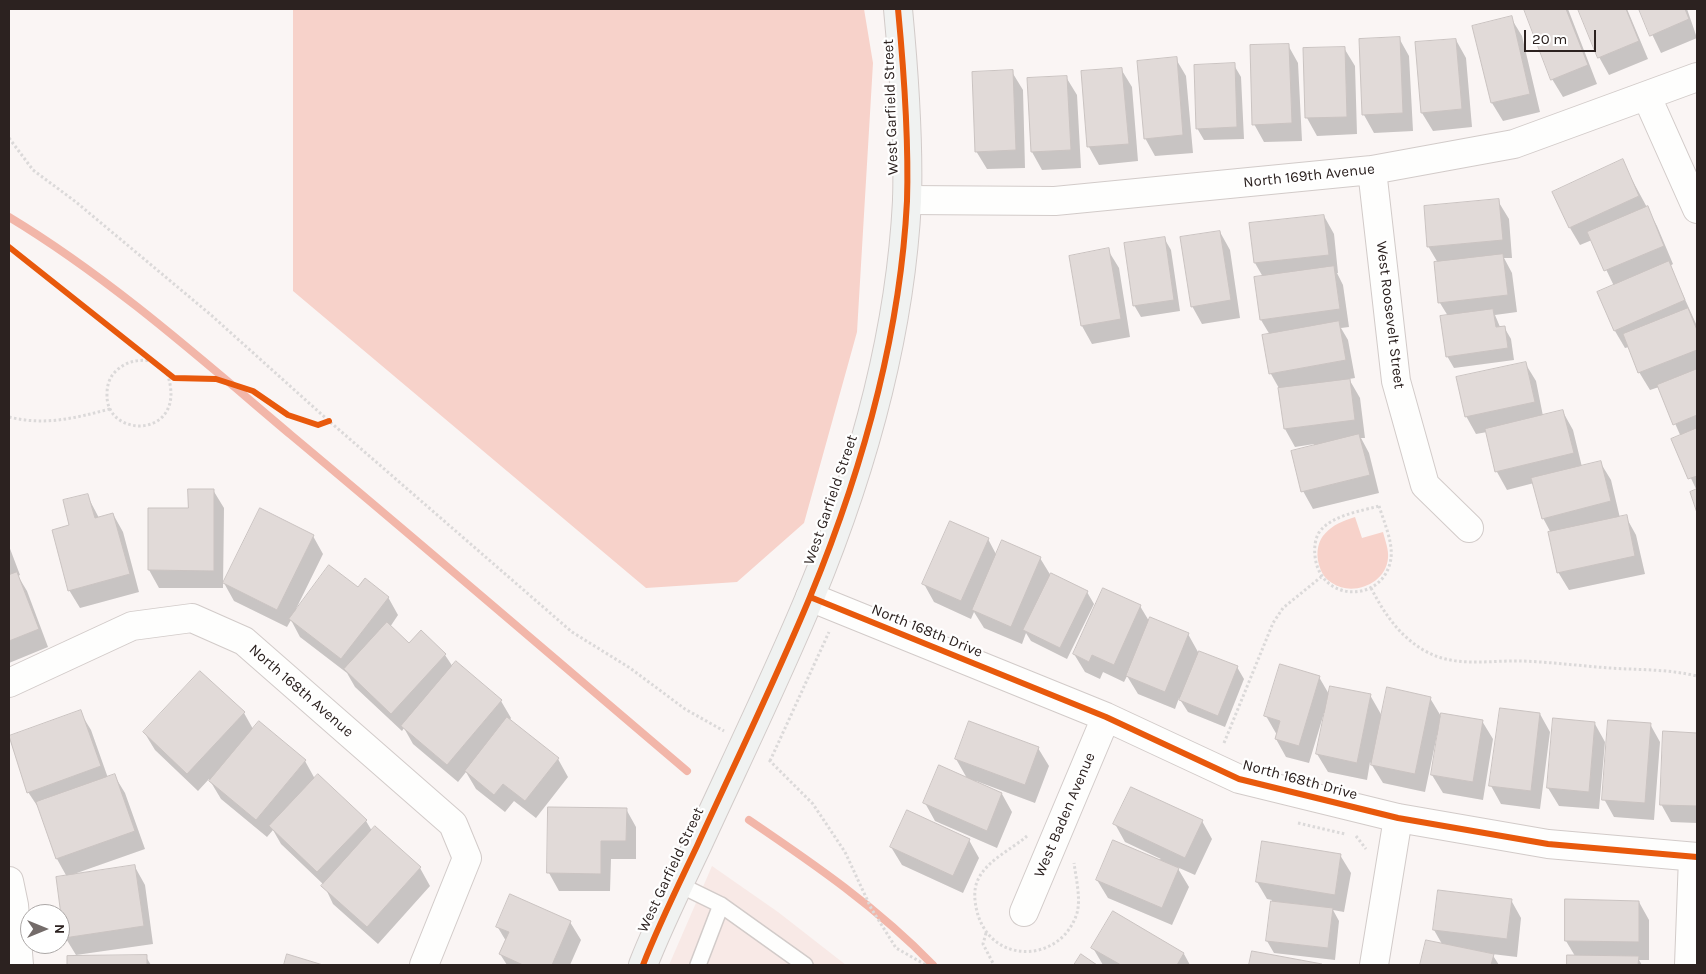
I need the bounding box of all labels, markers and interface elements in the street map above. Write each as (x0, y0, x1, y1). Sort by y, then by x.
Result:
scale bar (1526, 20, 1598, 52)
text: 20 m (1532, 30, 1567, 48)
street label: West Garfield Street (880, 39, 902, 175)
street label: North 169th Avenue (1242, 160, 1376, 192)
street label: West Roosevelt Street (1372, 240, 1408, 390)
street label: West Garfield Street (800, 433, 862, 567)
street label: North 168th Drive (869, 601, 985, 661)
street label: North 168th Avenue (245, 641, 357, 741)
street label: West Baden Avenue (1031, 750, 1099, 880)
street label: North 168th Drive (1241, 756, 1359, 804)
street label: West Garfield Street (634, 804, 708, 936)
north arrow (20, 904, 70, 954)
text: N (51, 924, 68, 934)

